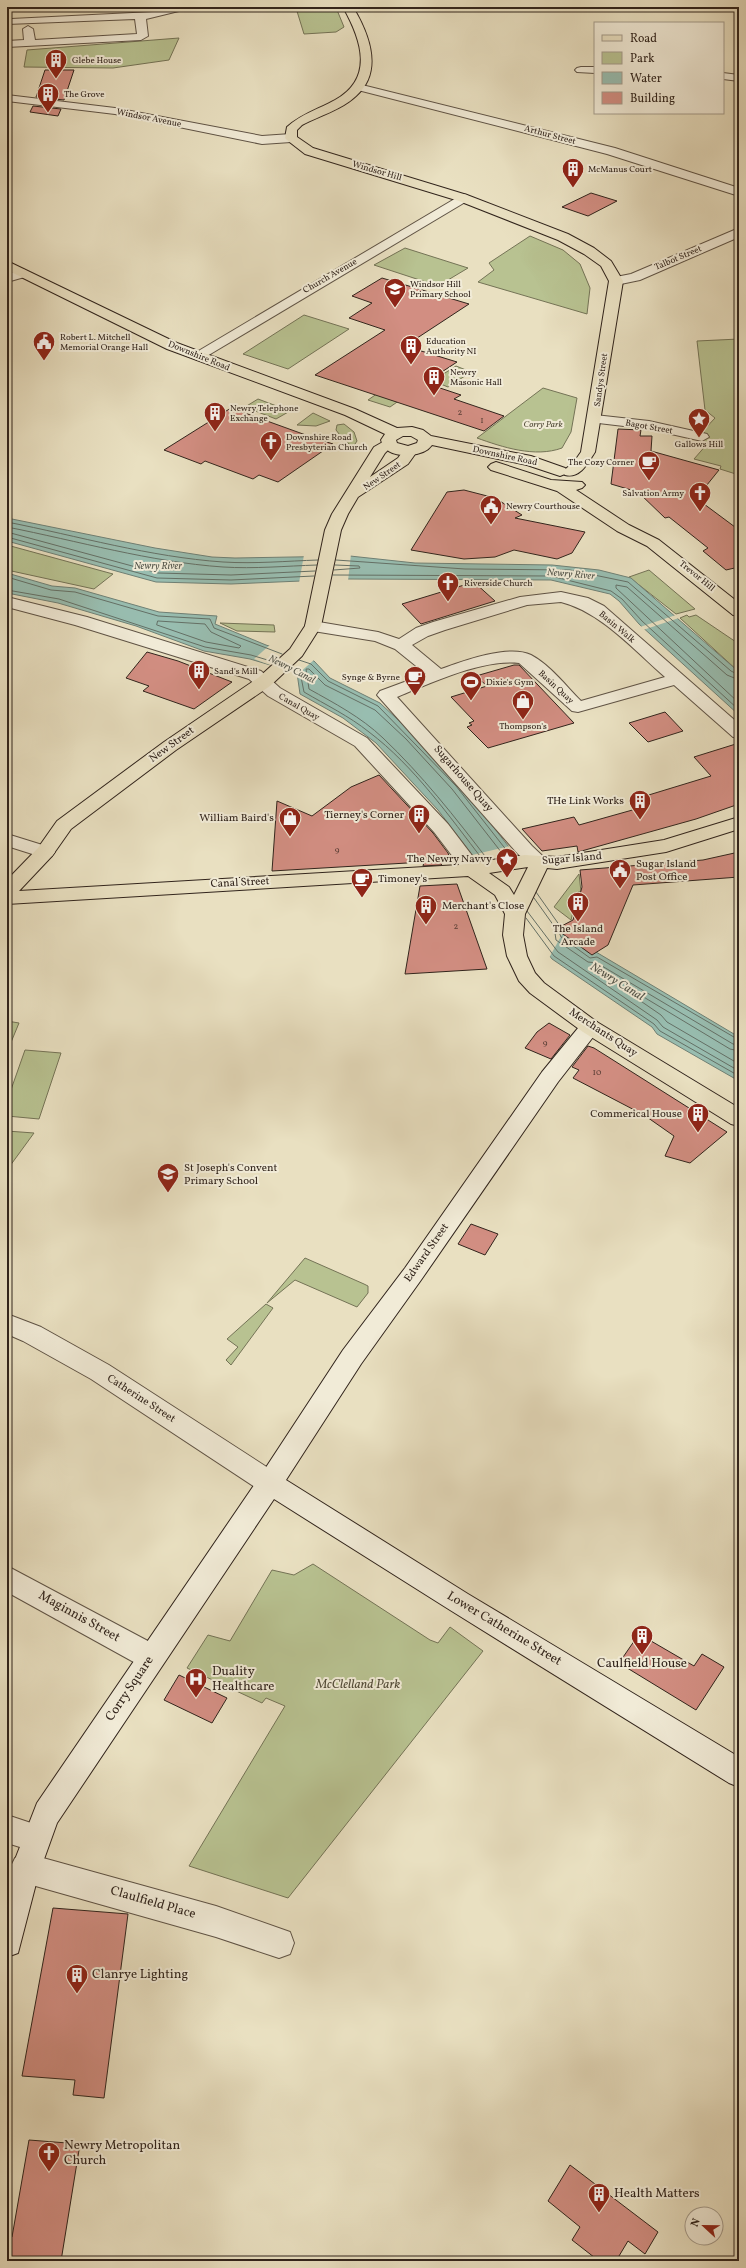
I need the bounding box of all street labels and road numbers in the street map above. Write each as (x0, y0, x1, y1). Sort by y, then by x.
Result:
street label: Windsor Avenue (116, 105, 182, 131)
street label: Arthur Street (523, 122, 577, 148)
street label: Windsor Hill (351, 158, 404, 184)
street label: Talbot Street (652, 242, 704, 274)
street label: Church Avenue (301, 255, 359, 297)
street label: Downshire Road (166, 338, 232, 374)
street label: Sandys Street (591, 352, 611, 408)
street label: Bagot Street (624, 416, 674, 438)
street label: Downshire Road (472, 443, 538, 469)
street label: New Street (361, 458, 403, 494)
street label: Trevor Hill (676, 557, 718, 595)
street label: Basin Walk (596, 608, 638, 646)
street label: Basin Quay (535, 667, 577, 707)
street label: Canal Quay (276, 690, 322, 724)
street label: New Street (146, 723, 198, 766)
street label: Sugarhouse Quay (430, 742, 496, 816)
street label: Sugar Island (541, 849, 603, 869)
street label: Canal Street (210, 874, 270, 892)
street label: Merchants Quay (566, 1005, 640, 1061)
street label: Edward Street (401, 1220, 453, 1285)
street label: Catherine Street (104, 1371, 178, 1427)
street label: Maginnis Street (35, 1587, 123, 1647)
street label: Lower Catherine Street (443, 1587, 565, 1671)
street label: Corry Square (102, 1653, 158, 1725)
street label: Claulfield Place (108, 1882, 198, 1924)

